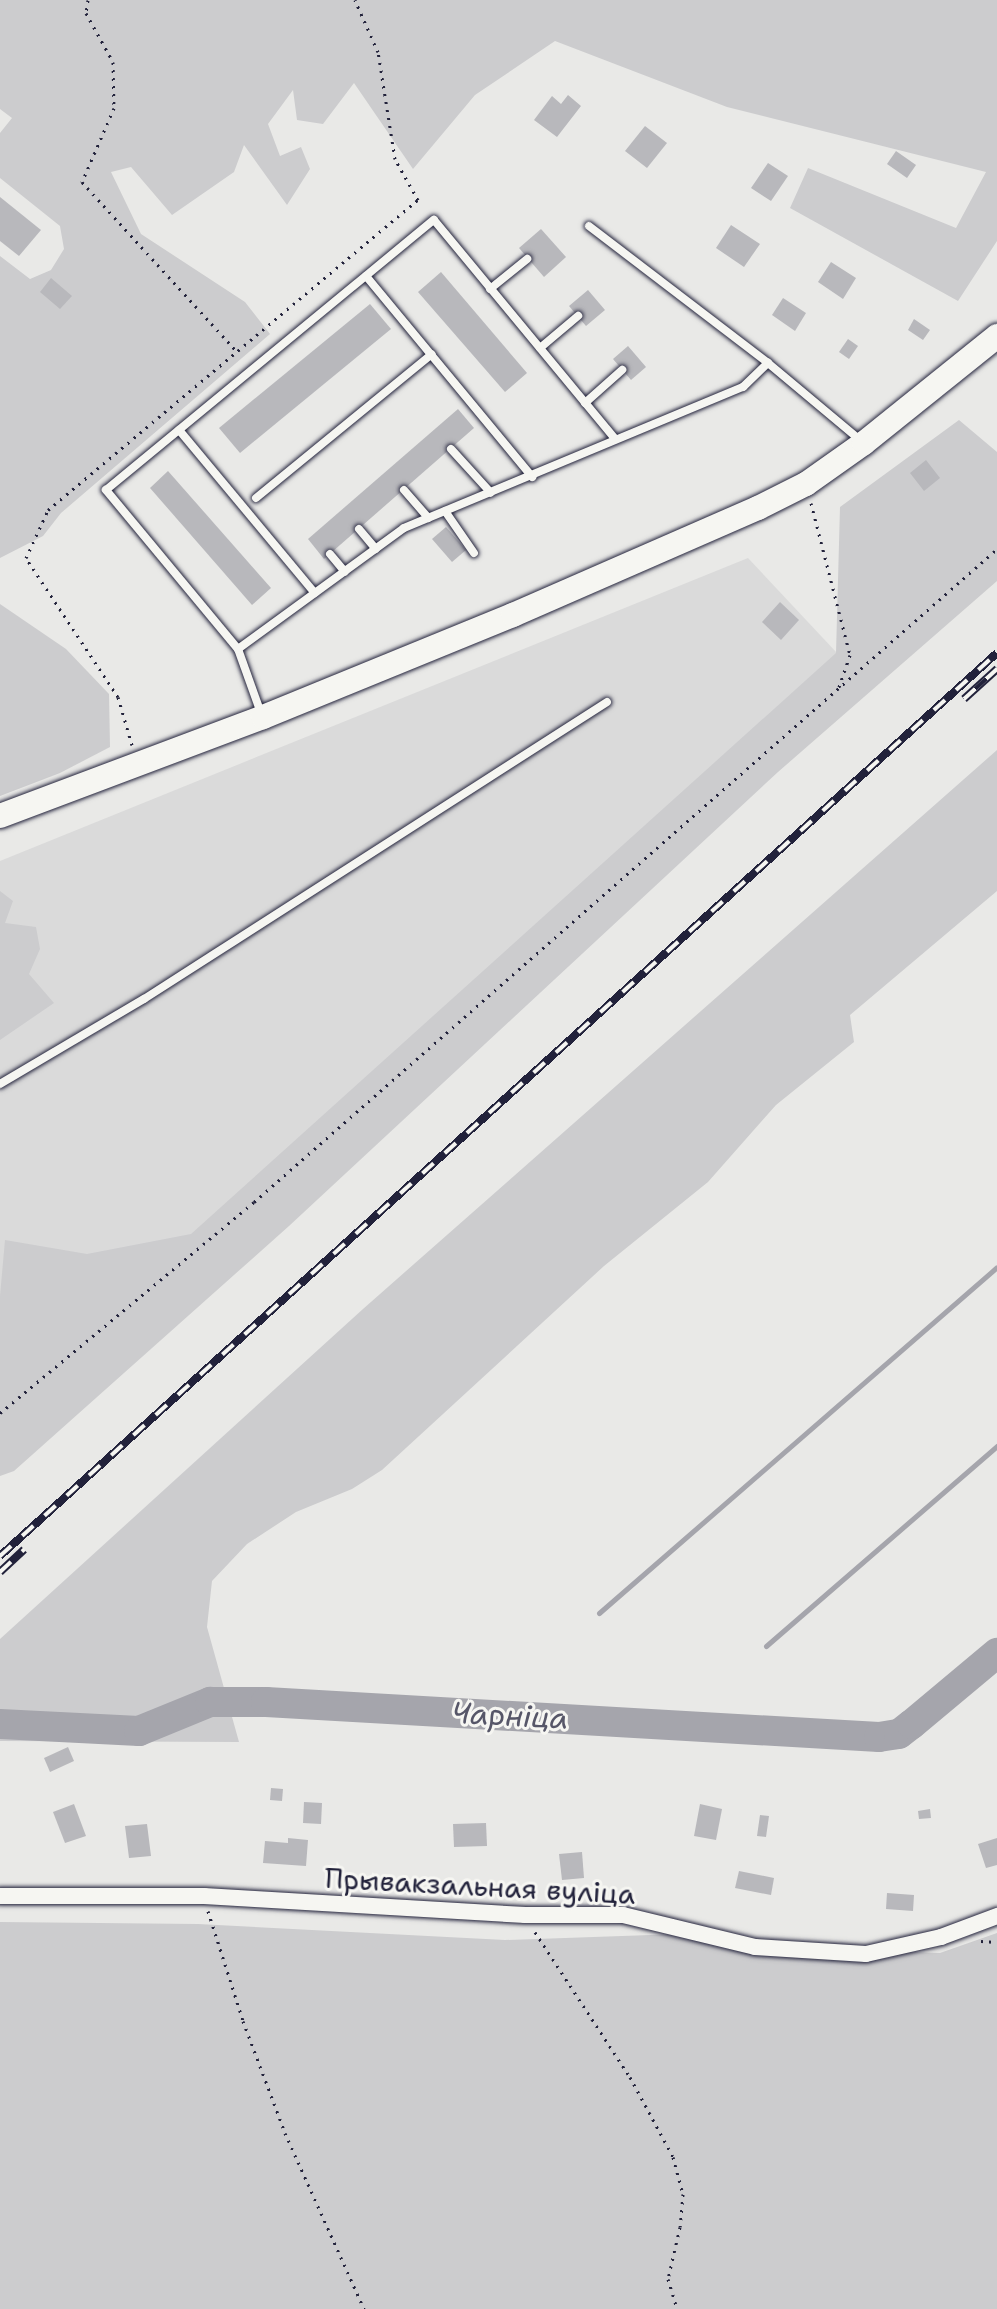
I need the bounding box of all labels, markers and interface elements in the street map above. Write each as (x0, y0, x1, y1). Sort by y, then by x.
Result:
water label: Чарніца (451, 1695, 569, 1737)
street label: Прывакзальная вуліца (324, 1861, 636, 1911)

